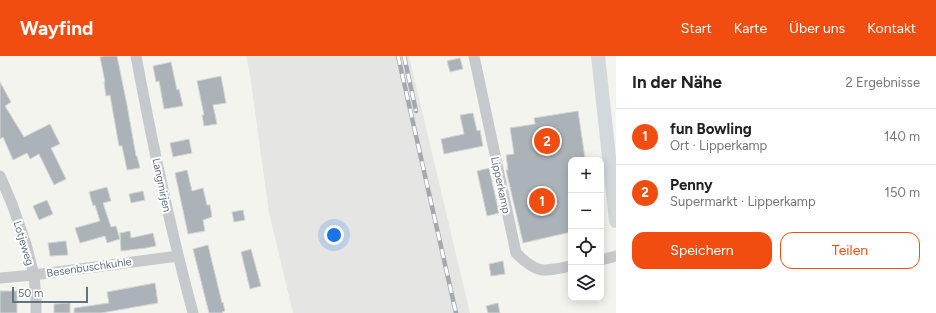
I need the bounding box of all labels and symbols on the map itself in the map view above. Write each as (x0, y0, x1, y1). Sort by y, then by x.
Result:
pin: 2 (534, 126, 560, 156)
street label: Lipperkamp (488, 156, 513, 215)
street label: Langmirjen (149, 157, 174, 213)
pin: 1 (529, 186, 555, 216)
street label: Lotjeweg (11, 219, 36, 267)
your location (324, 225, 344, 245)
street label: Besenbuschkuhle (46, 255, 132, 280)
scale bar (12, 285, 88, 304)

